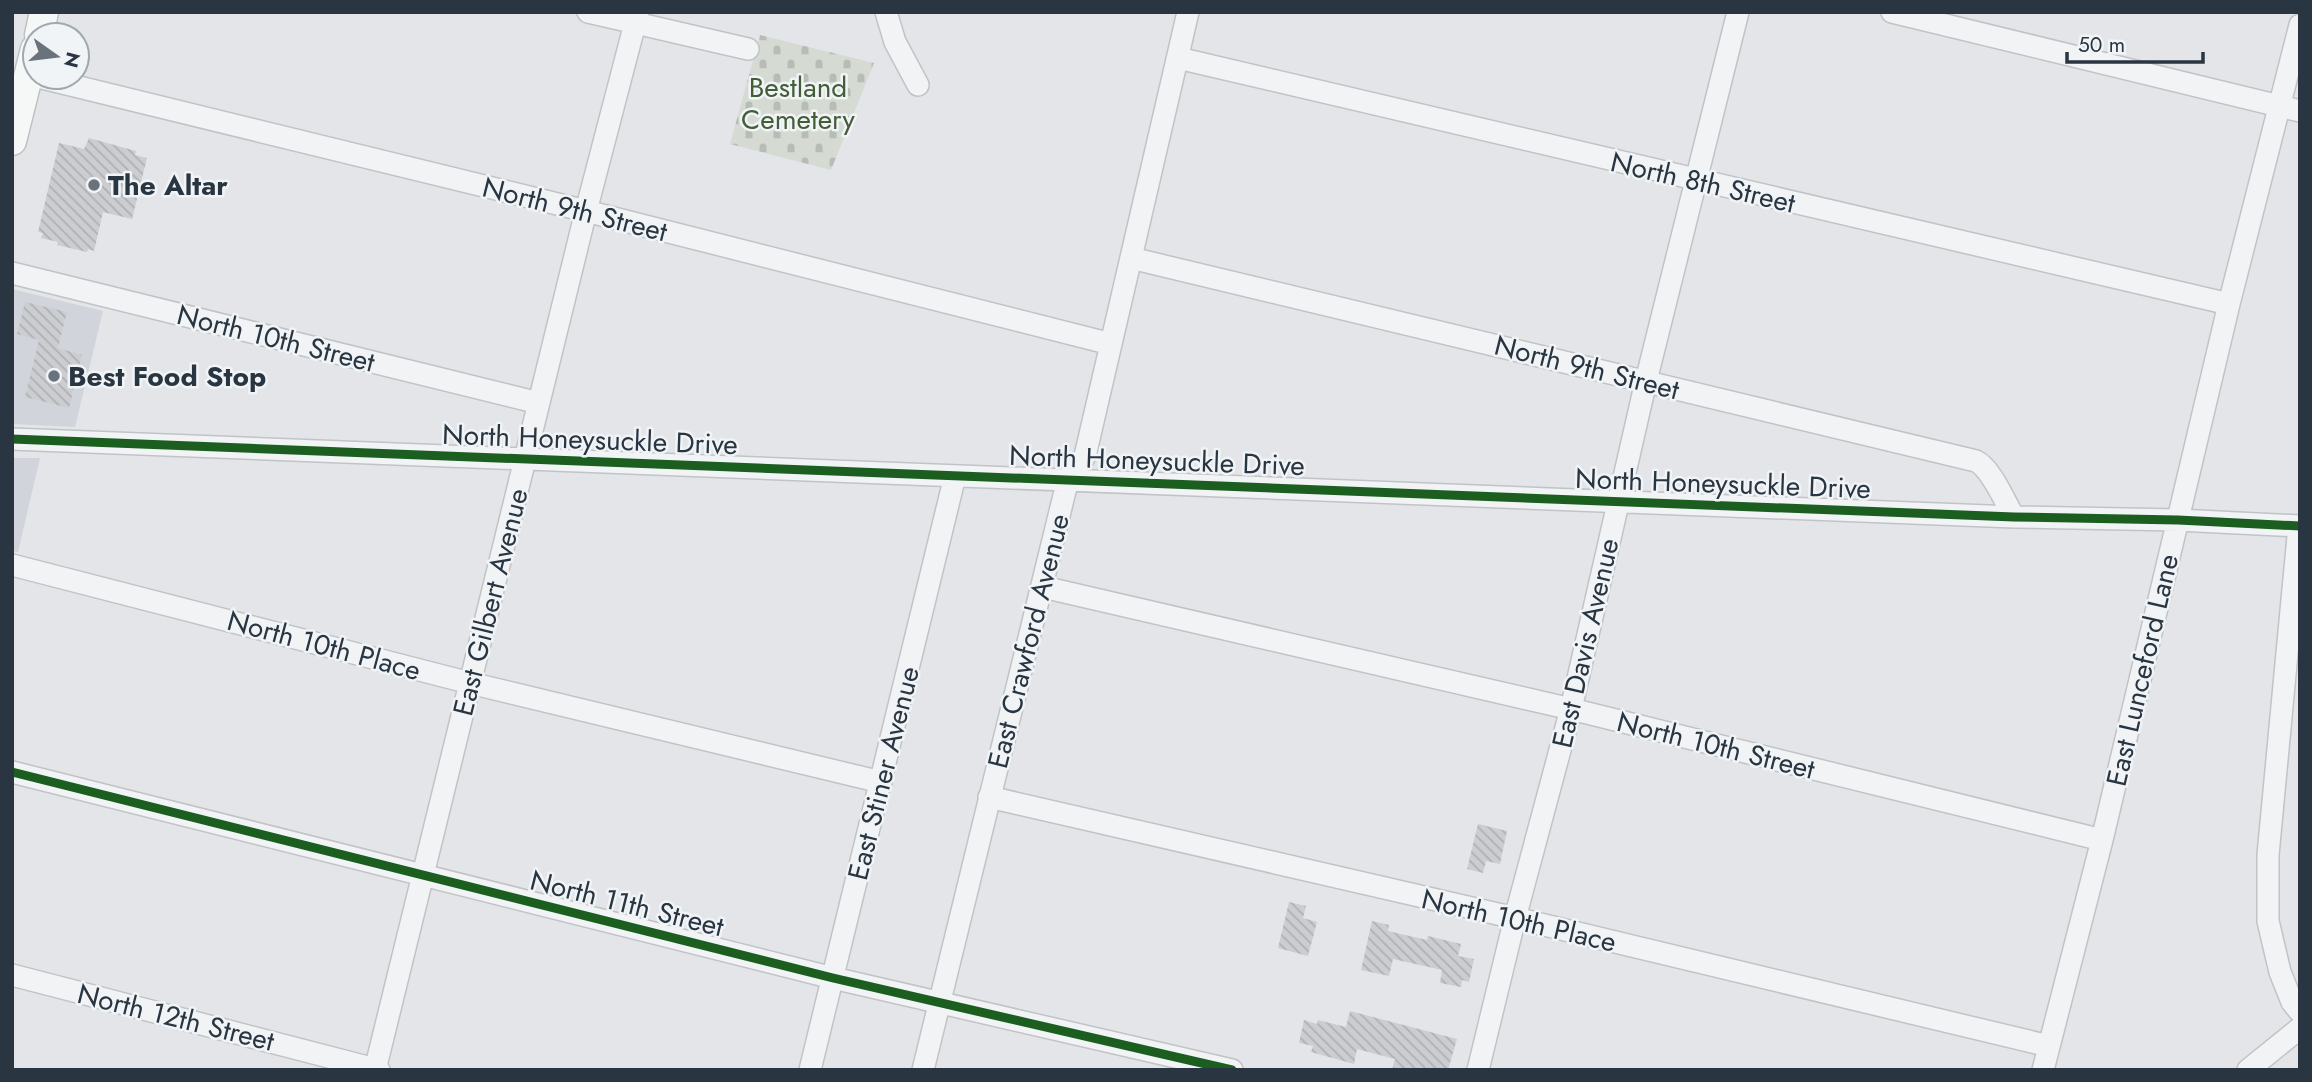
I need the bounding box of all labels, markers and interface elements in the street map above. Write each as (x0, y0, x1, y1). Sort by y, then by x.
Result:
north arrow (21, 21, 91, 91)
scale bar (2067, 21, 2204, 65)
text: 50 m (2078, 30, 2125, 60)
text: N (57, 49, 87, 71)
park label: Bestland Cemetery (741, 67, 856, 140)
street label: North 8th Street (1607, 141, 1800, 224)
place label: The Altar (108, 165, 228, 206)
street label: North 9th Street (478, 167, 672, 252)
marker: The Altar (86, 177, 102, 193)
street label: North 10th Street (173, 294, 379, 383)
street label: North 9th Street (1490, 325, 1684, 410)
place label: Best Food Stop (68, 356, 266, 397)
marker: Best Food Stop (46, 368, 62, 384)
street label: North Honeysuckle Drive (441, 414, 739, 465)
street label: North Honeysuckle Drive (1008, 435, 1306, 486)
street label: North Honeysuckle Drive (1574, 458, 1872, 509)
street label: East Gilbert Avenue (442, 484, 539, 720)
street label: East Crawford Avenue (977, 510, 1080, 773)
street label: East Davis Avenue (1541, 534, 1630, 752)
street label: East Lunceford Lane (2096, 550, 2189, 790)
street label: North 10th Place (223, 600, 425, 691)
street label: East Stiner Avenue (837, 662, 930, 884)
street label: North 10th Street (1613, 701, 1819, 790)
street label: North 11th Street (526, 860, 728, 947)
street label: North 10th Place (1417, 878, 1620, 963)
street label: North 12th Street (73, 973, 279, 1062)

